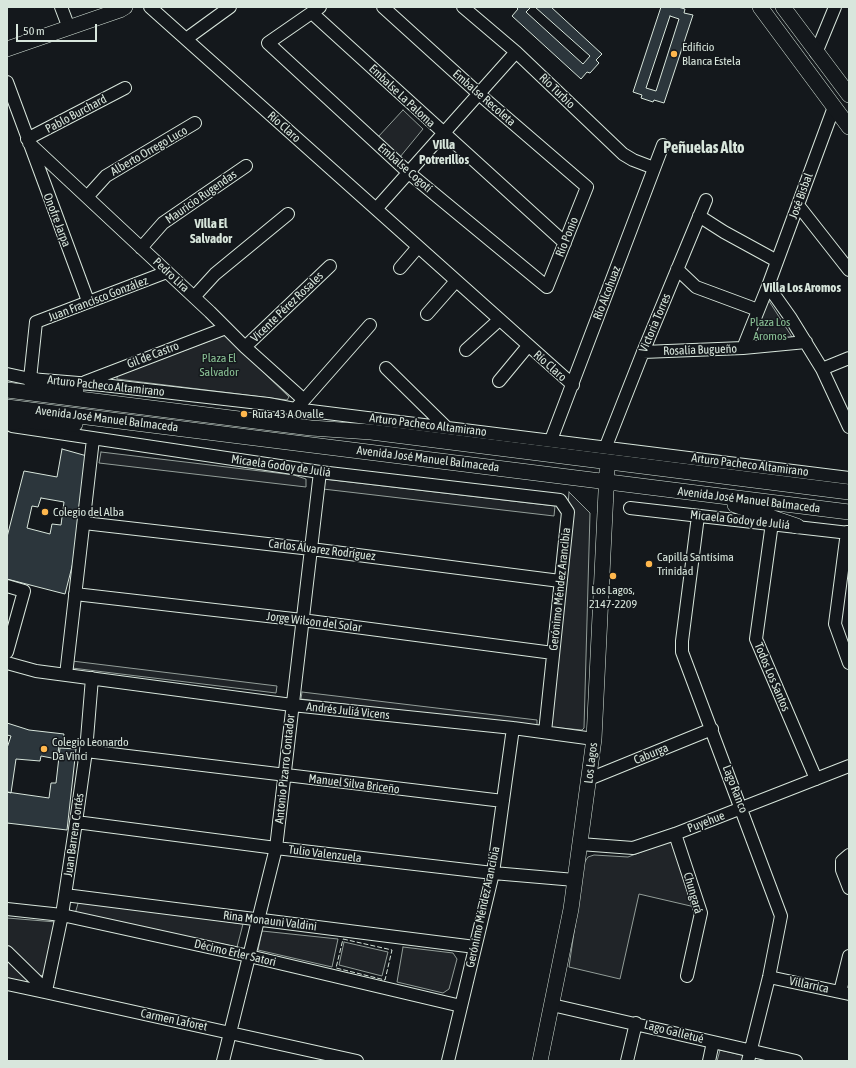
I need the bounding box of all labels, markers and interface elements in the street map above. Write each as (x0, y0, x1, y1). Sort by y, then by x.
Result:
scale bar (18, 16, 99, 42)
text: 50 m (23, 24, 45, 38)
place label: Edificio Blanca Estela (682, 40, 741, 68)
marker: Edificio Blanca Estela (669, 49, 679, 59)
street label: Embalse La Paloma (366, 62, 438, 130)
street label: Embalse Recoleta (450, 67, 518, 129)
street label: Río Turbio (536, 70, 578, 112)
street label: Pablo Burchard (43, 92, 109, 136)
street label: Río Claro (265, 108, 303, 146)
street label: Alberto Orrego Luco (108, 123, 190, 179)
district label: Villa Potrerillos (419, 137, 469, 168)
district label: Peñuelas Alto (663, 138, 745, 158)
street label: Embalse Cogotí (375, 140, 435, 196)
street label: Mauricio Rugendas (163, 167, 239, 227)
street label: José Bisbal (786, 171, 816, 221)
street label: Onofre Jarpa (40, 191, 74, 249)
street label: Río Ponio (553, 215, 581, 259)
district label: Villa El Salvador (190, 216, 232, 247)
street label: Pedro Lira (150, 255, 192, 295)
street label: Río Alcohuaz (590, 264, 624, 322)
street label: Vicente Pérez Rosales (248, 269, 326, 345)
street label: Juan Francisco González (46, 273, 150, 325)
district label: Villa Los Aromos (763, 280, 841, 296)
street label: Victoria Torres (636, 291, 674, 355)
park label: Plaza Los Aromos (750, 315, 790, 343)
street label: Gil de Castro (125, 338, 181, 372)
street label: Rosalía Bugueño (663, 342, 737, 358)
street label: Río Claro (531, 347, 569, 385)
park label: Plaza El Salvador (200, 351, 238, 379)
street label: Arturo Pacheco Altamirano (47, 373, 165, 399)
street label: Avenida José Manuel Balmaceda (35, 403, 179, 435)
place label: Ruta 43 A Ovalle (252, 407, 324, 421)
marker: Ruta 43 A Ovalle (239, 409, 249, 419)
street label: Arturo Pacheco Altamirano (369, 411, 487, 439)
street label: Avenida José Manuel Balmaceda (356, 443, 500, 475)
street label: Arturo Pacheco Altamirano (691, 451, 809, 479)
street label: Micaela Godoy de Juliá (230, 452, 332, 480)
street label: Avenida José Manuel Balmaceda (677, 484, 821, 516)
place label: Colegio del Alba (53, 505, 124, 519)
marker: Colegio del Alba (40, 507, 50, 517)
street label: Micaela Godoy de Juliá (689, 508, 791, 532)
street label: Gerónimo Méndez Arancibia (546, 527, 574, 651)
street label: Carlos Álvarez Rodríguez (268, 536, 376, 564)
place label: Capilla Santísima Trinidad (657, 550, 734, 578)
marker: Capilla Santísima Trinidad (644, 559, 654, 569)
marker: Los Lagos, 2147-2209 (608, 571, 618, 581)
place label: Los Lagos, 2147-2209 (589, 583, 637, 611)
street label: Jorge Wilson del Solar (266, 609, 362, 635)
street label: Todos Los Santos (751, 640, 793, 714)
street label: Andrés Juliá Vicens (306, 699, 390, 723)
street label: Antonio Pizarro Contador (272, 714, 298, 824)
place label: Colegio Leonardo Da Vinci (52, 735, 129, 763)
street label: Caburga (632, 741, 670, 767)
street label: Los Lagos (581, 742, 601, 784)
marker: Colegio Leonardo Da Vinci (39, 744, 49, 754)
street label: Lago Ranco (719, 763, 751, 815)
street label: Manuel Silva Briceño (308, 771, 400, 797)
street label: Juan Barrera Cortés (61, 792, 87, 878)
street label: Puyehue (685, 808, 727, 836)
street label: Tulio Valenzuela (288, 842, 362, 866)
street label: Gerónimo Méndez Arancibia (463, 845, 503, 969)
street label: Chungará (680, 871, 706, 915)
street label: Rina Monauni Valdini (222, 908, 318, 934)
street label: Décimo Erler Satori (193, 937, 277, 969)
street label: Villarrica (788, 974, 830, 996)
street label: Carmen Laforet (139, 1006, 209, 1034)
street label: Lago Galletué (643, 1018, 705, 1046)

